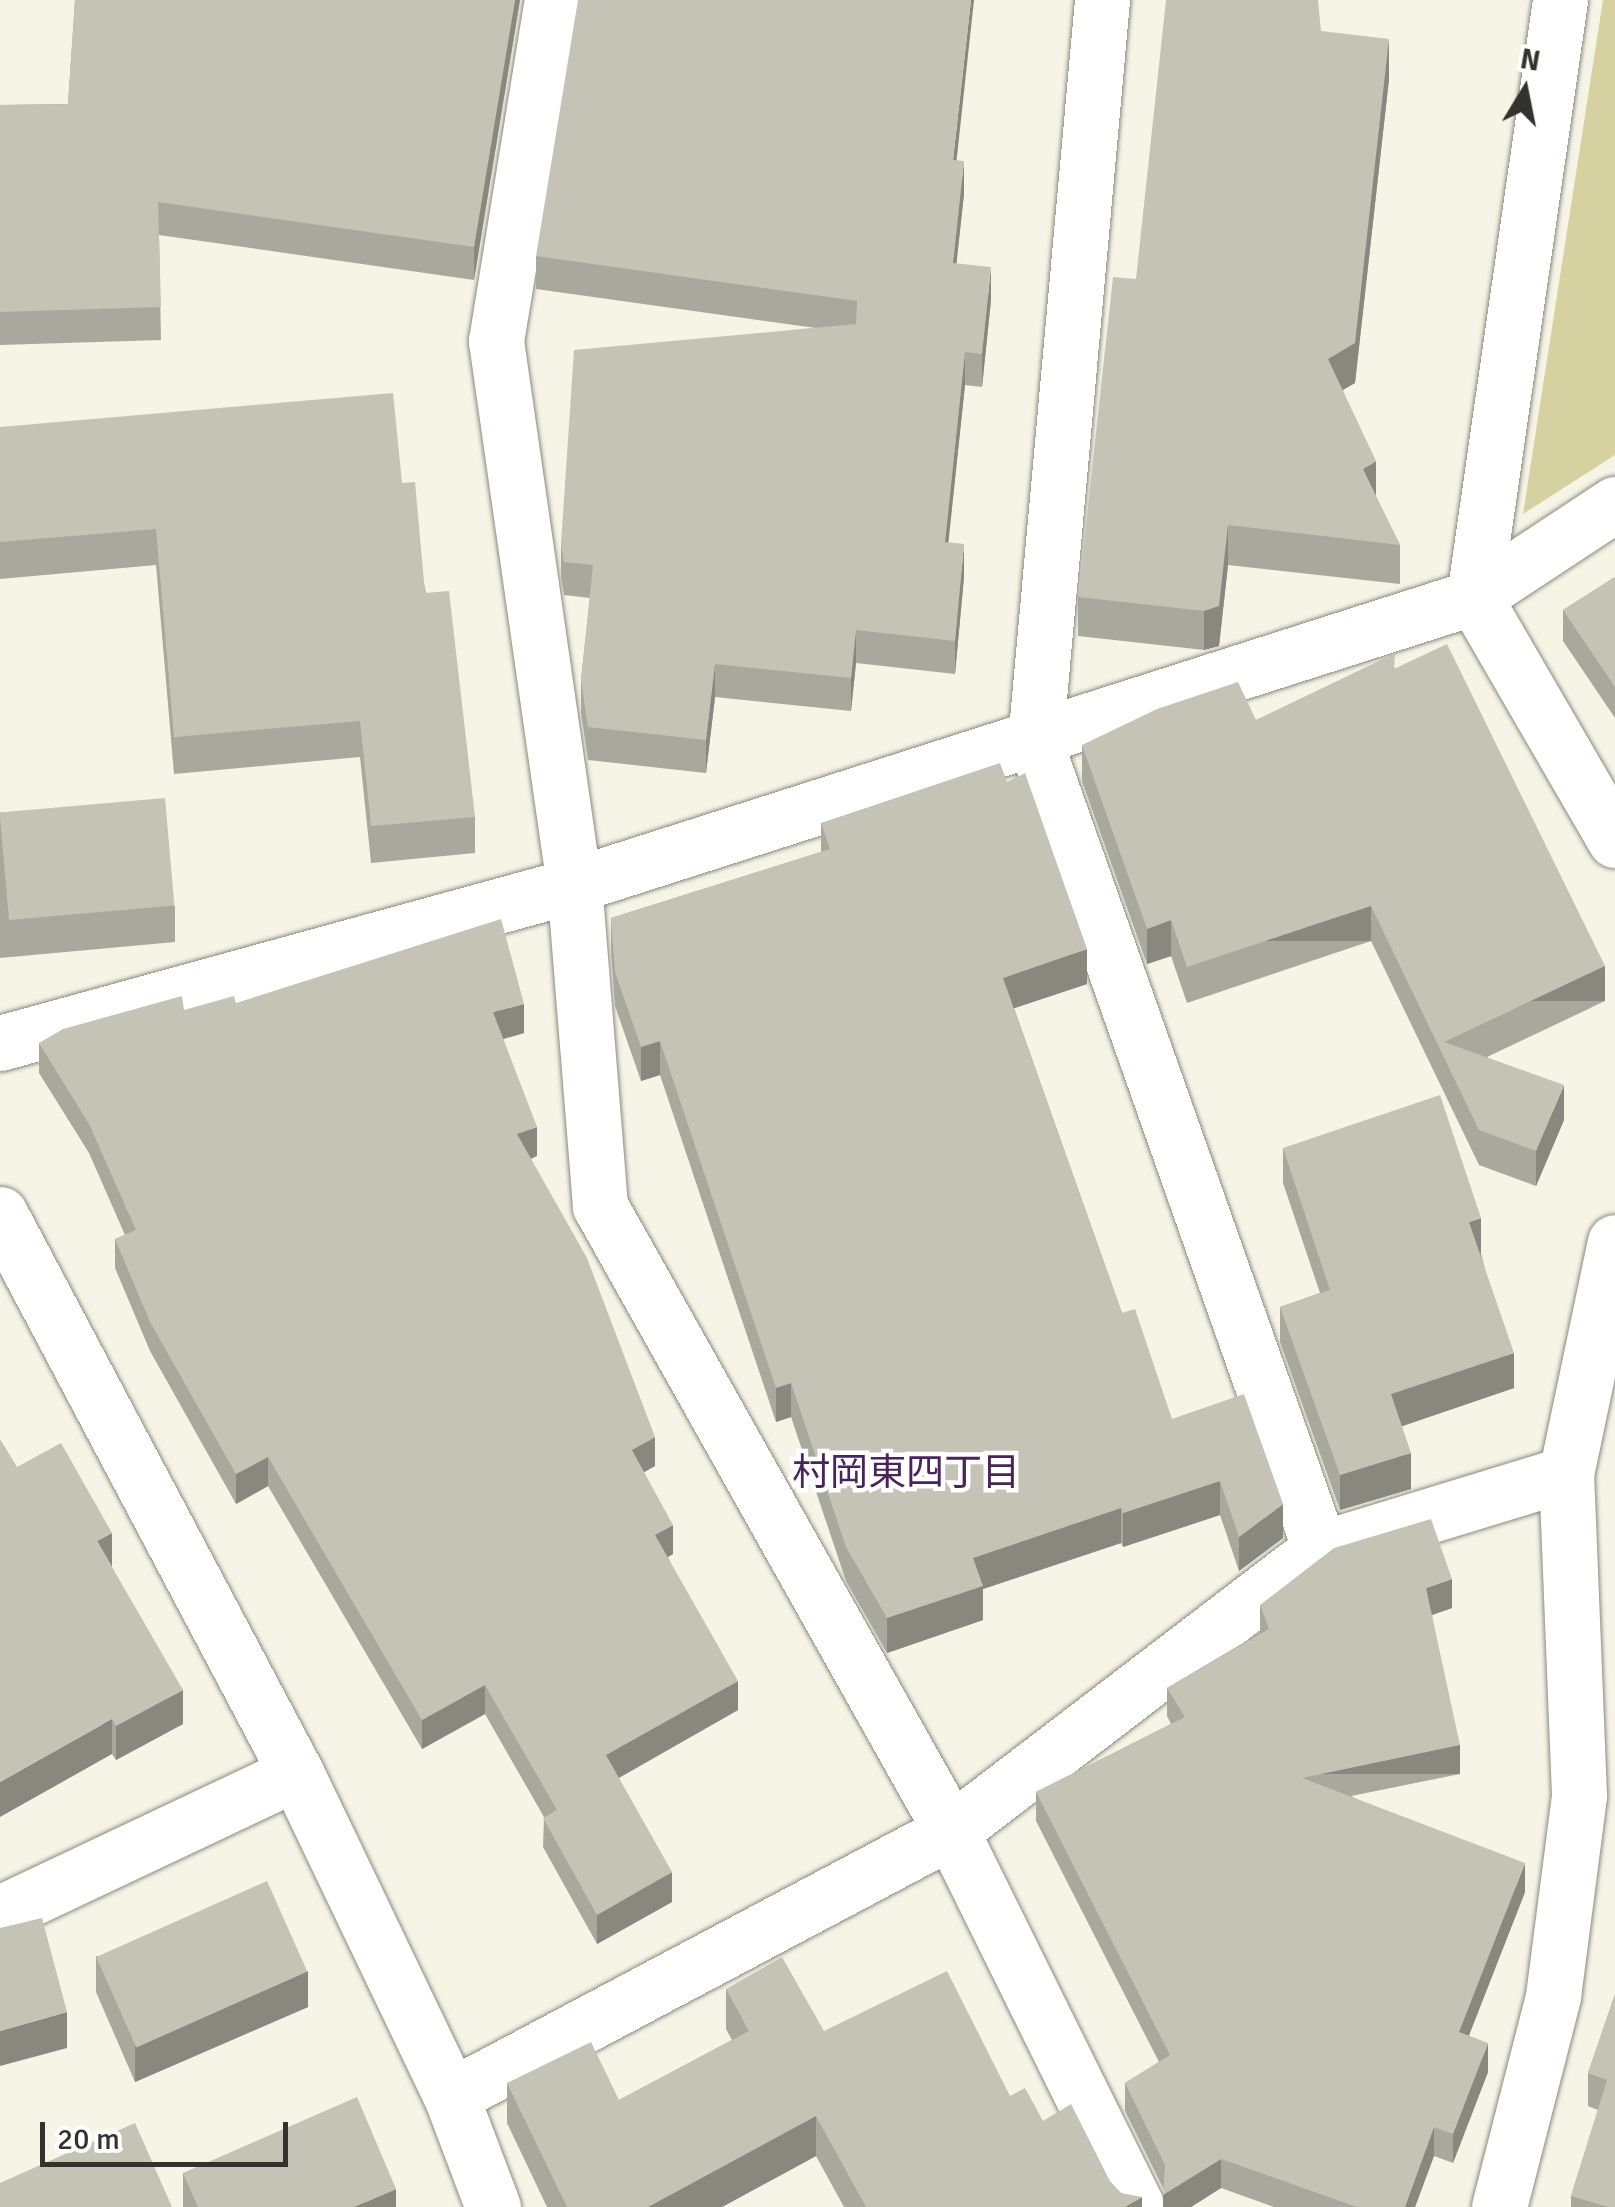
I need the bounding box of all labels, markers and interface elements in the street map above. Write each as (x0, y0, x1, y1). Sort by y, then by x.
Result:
north arrow (1475, 40, 1575, 140)
text: N (1518, 42, 1543, 79)
district label: 村岡東四丁目 (792, 1450, 1020, 1496)
scale bar (45, 2102, 292, 2164)
text: 20 m (57, 2121, 120, 2158)

